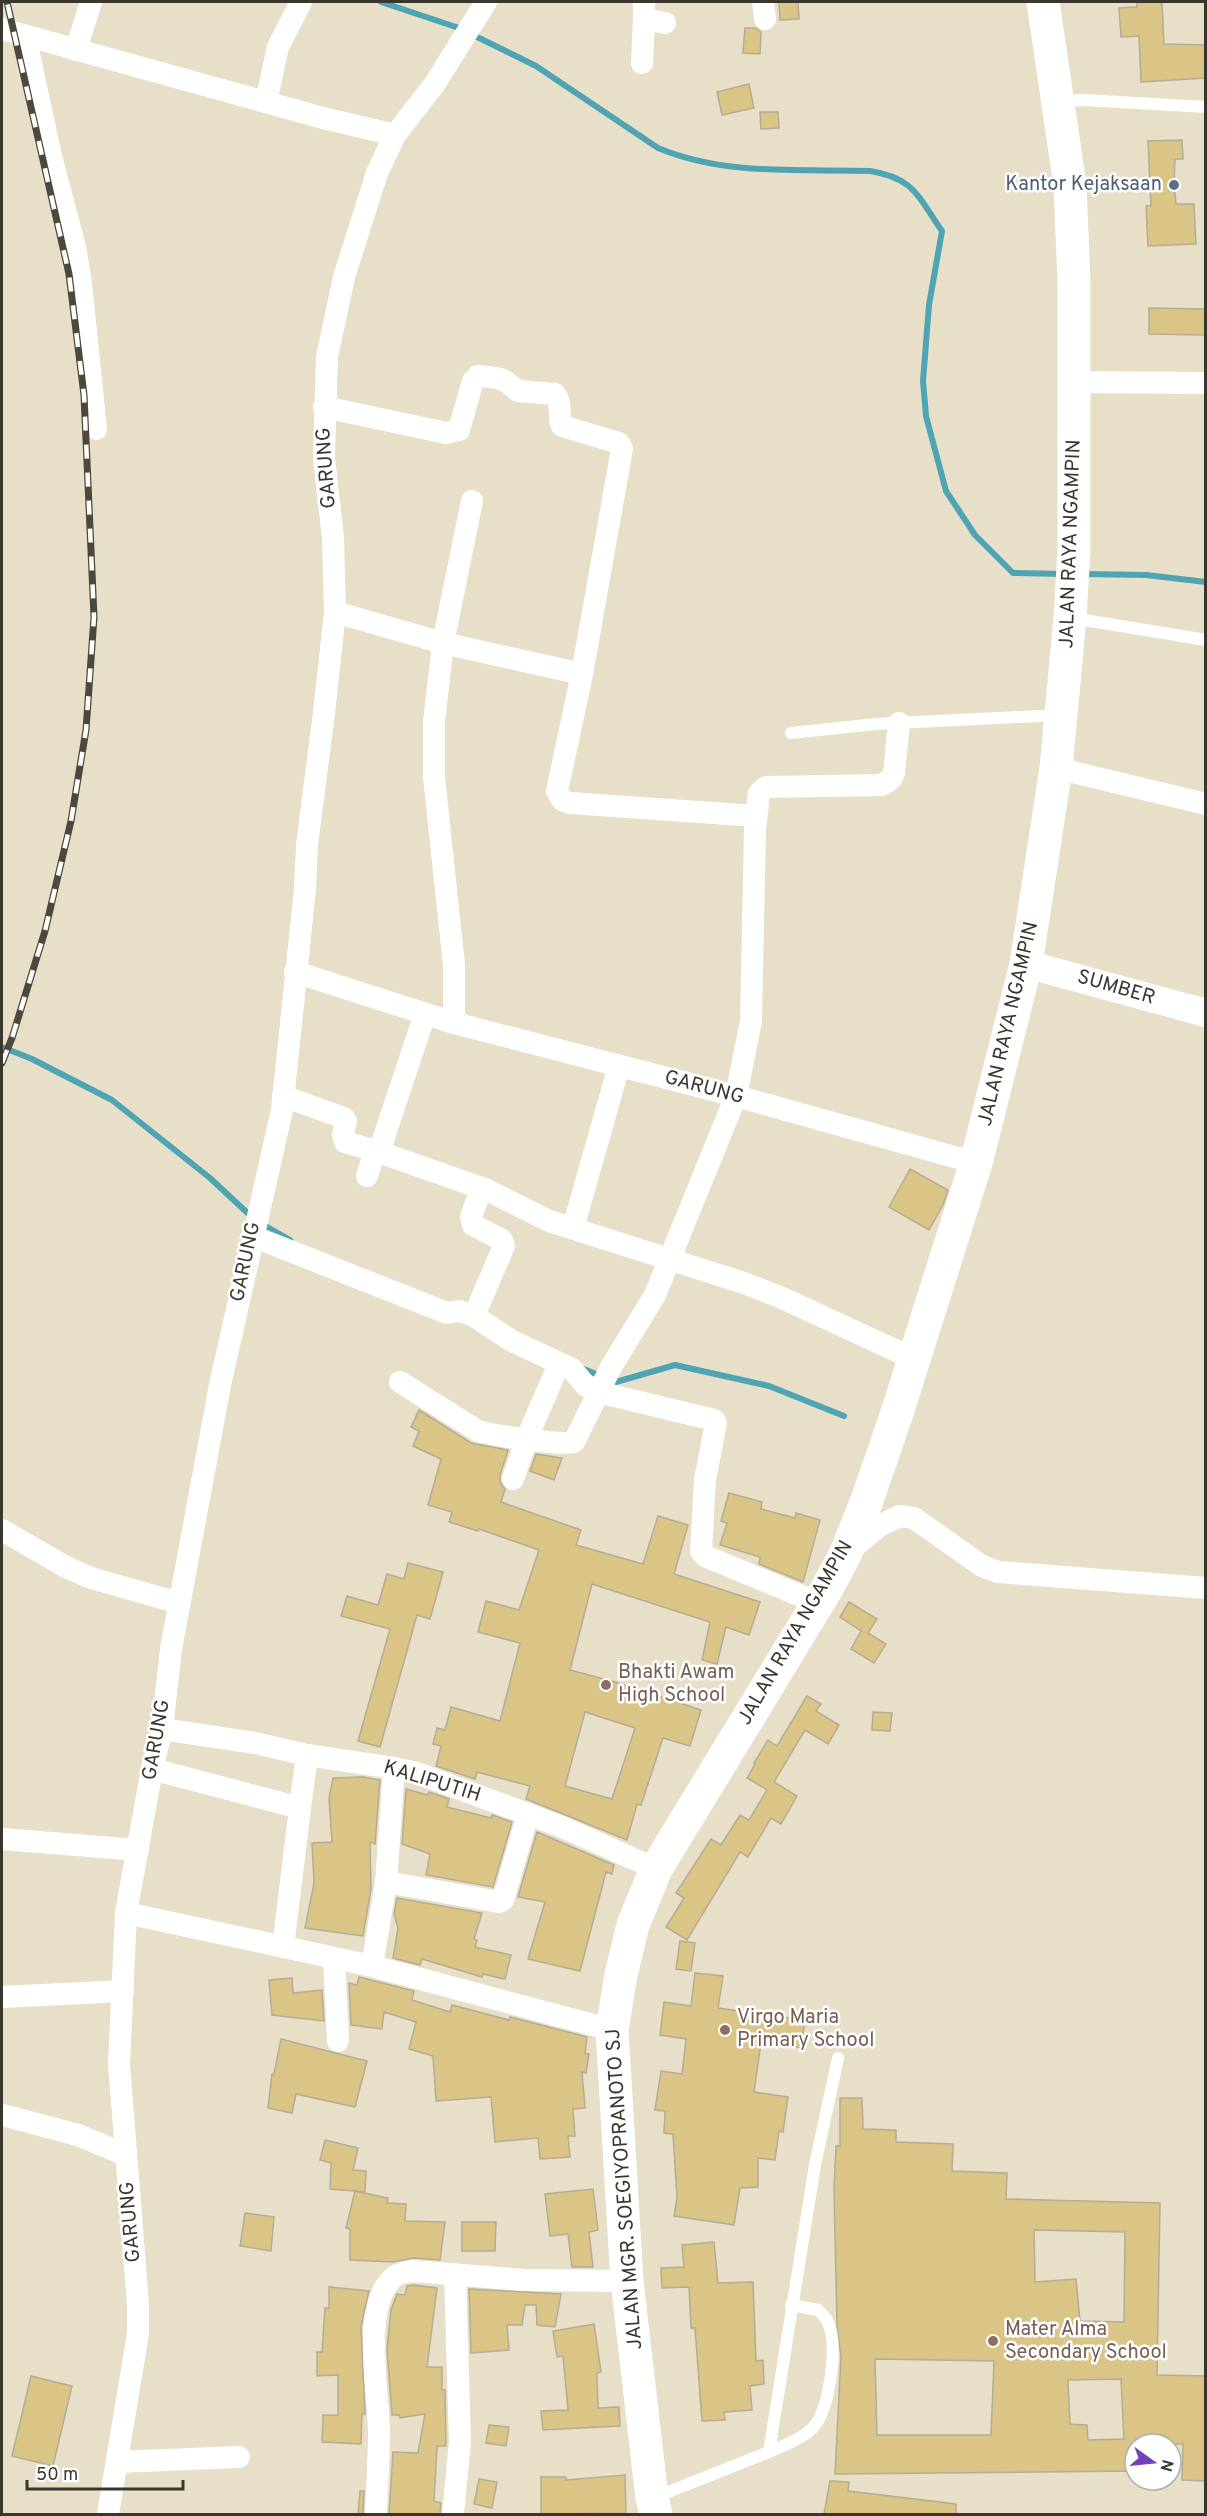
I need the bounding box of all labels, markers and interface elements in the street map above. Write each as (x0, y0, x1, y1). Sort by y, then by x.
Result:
place label: Kantor Kejaksaan (1005, 172, 1162, 198)
marker: Kantor Kejaksaan (1167, 178, 1181, 192)
street label: GARUNG (311, 427, 343, 509)
street label: JALAN RAYA NGAMPIN (1054, 439, 1088, 649)
street label: JALAN RAYA NGAMPIN (973, 919, 1045, 1129)
street label: SUMBER (1074, 964, 1158, 1012)
street label: GARUNG (661, 1065, 747, 1111)
street label: GARUNG (225, 1220, 267, 1304)
street label: JALAN RAYA NGAMPIN (732, 1536, 860, 1730)
place label: Bhakti Awam High School (618, 1660, 734, 1709)
marker: Bhakti Awam High School (599, 1678, 613, 1692)
street label: GARUNG (137, 1698, 177, 1782)
street label: KALIPUTIH (380, 1755, 484, 1809)
place label: Virgo Maria Primary School (737, 2005, 874, 2054)
marker: Virgo Maria Primary School (718, 2023, 732, 2037)
street label: JALAN MGR. SOEGIYOPRANOTO SJ (601, 2028, 649, 2350)
street label: GARUNG (115, 2180, 147, 2264)
place label: Mater Alma Secondary School (1005, 2317, 1167, 2366)
marker: Mater Alma Secondary School (986, 2334, 1000, 2348)
north arrow (1123, 2432, 1183, 2492)
scale bar (27, 2453, 183, 2491)
text: N (1154, 2457, 1177, 2474)
text: 50 m (36, 2464, 78, 2487)

